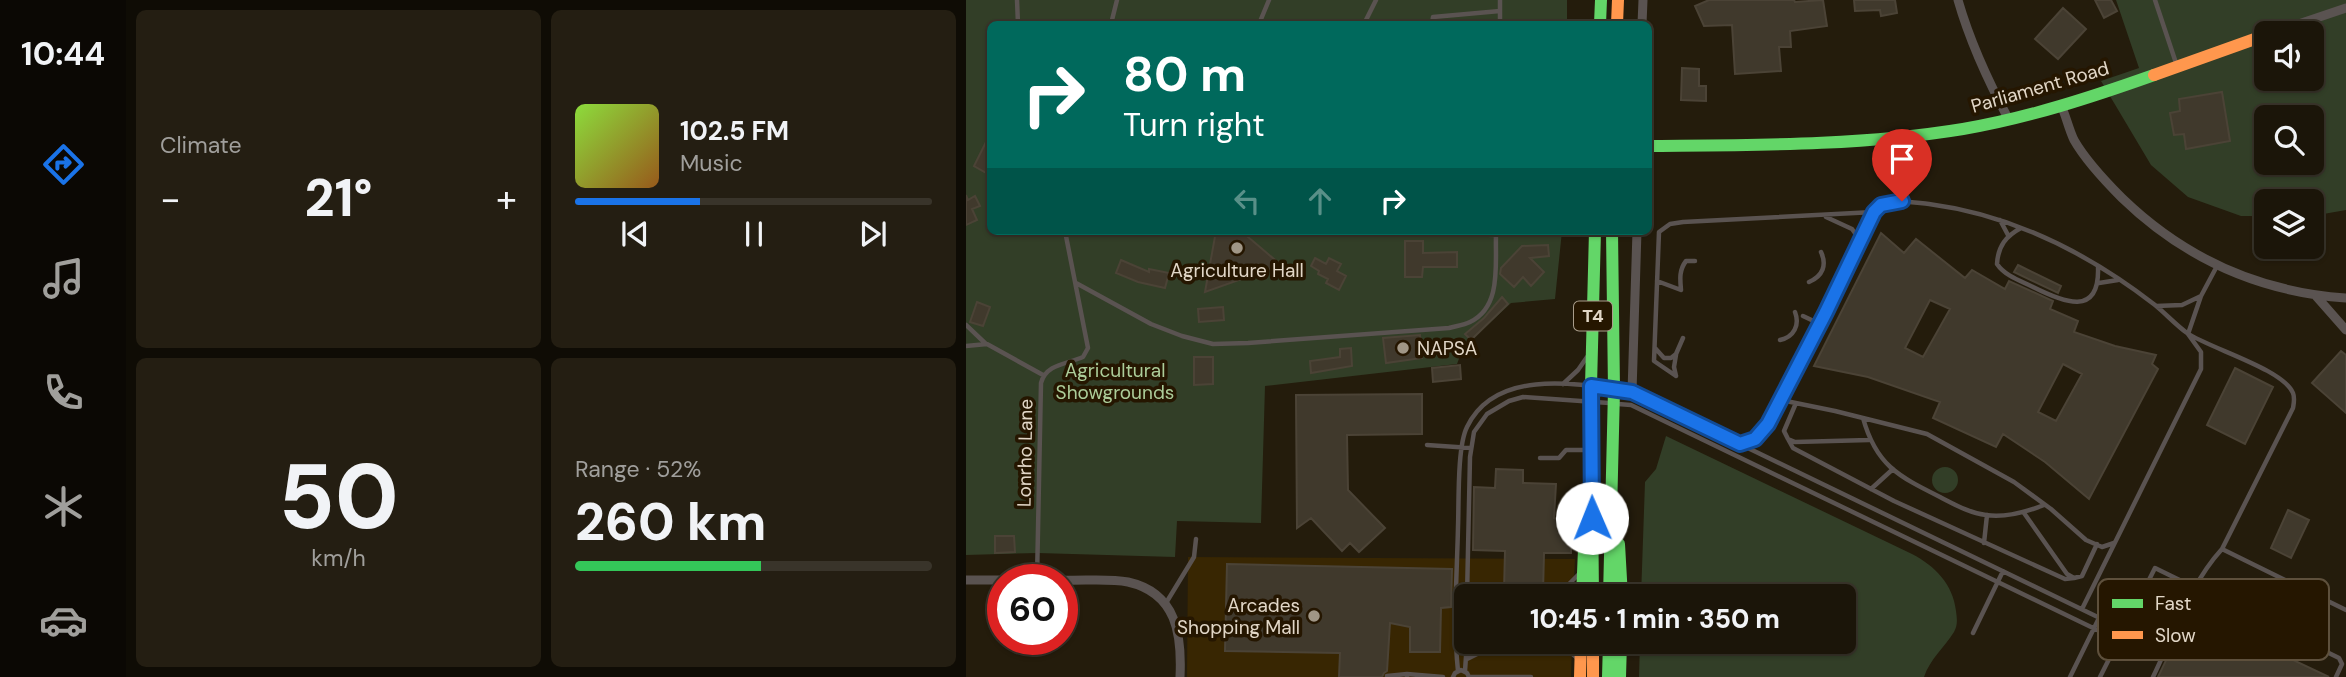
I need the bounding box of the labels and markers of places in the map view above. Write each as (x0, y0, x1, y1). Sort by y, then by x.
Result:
pin (1872, 129, 1932, 201)
marker: Agriculture Hall (1229, 240, 1245, 256)
place label: Agriculture Hall (1170, 258, 1304, 283)
place label: NAPSA (1417, 336, 1478, 361)
marker: NAPSA (1395, 340, 1411, 356)
place label: Arcades Shopping Mall (1177, 593, 1300, 640)
marker: Arcades Shopping Mall (1306, 608, 1322, 624)

